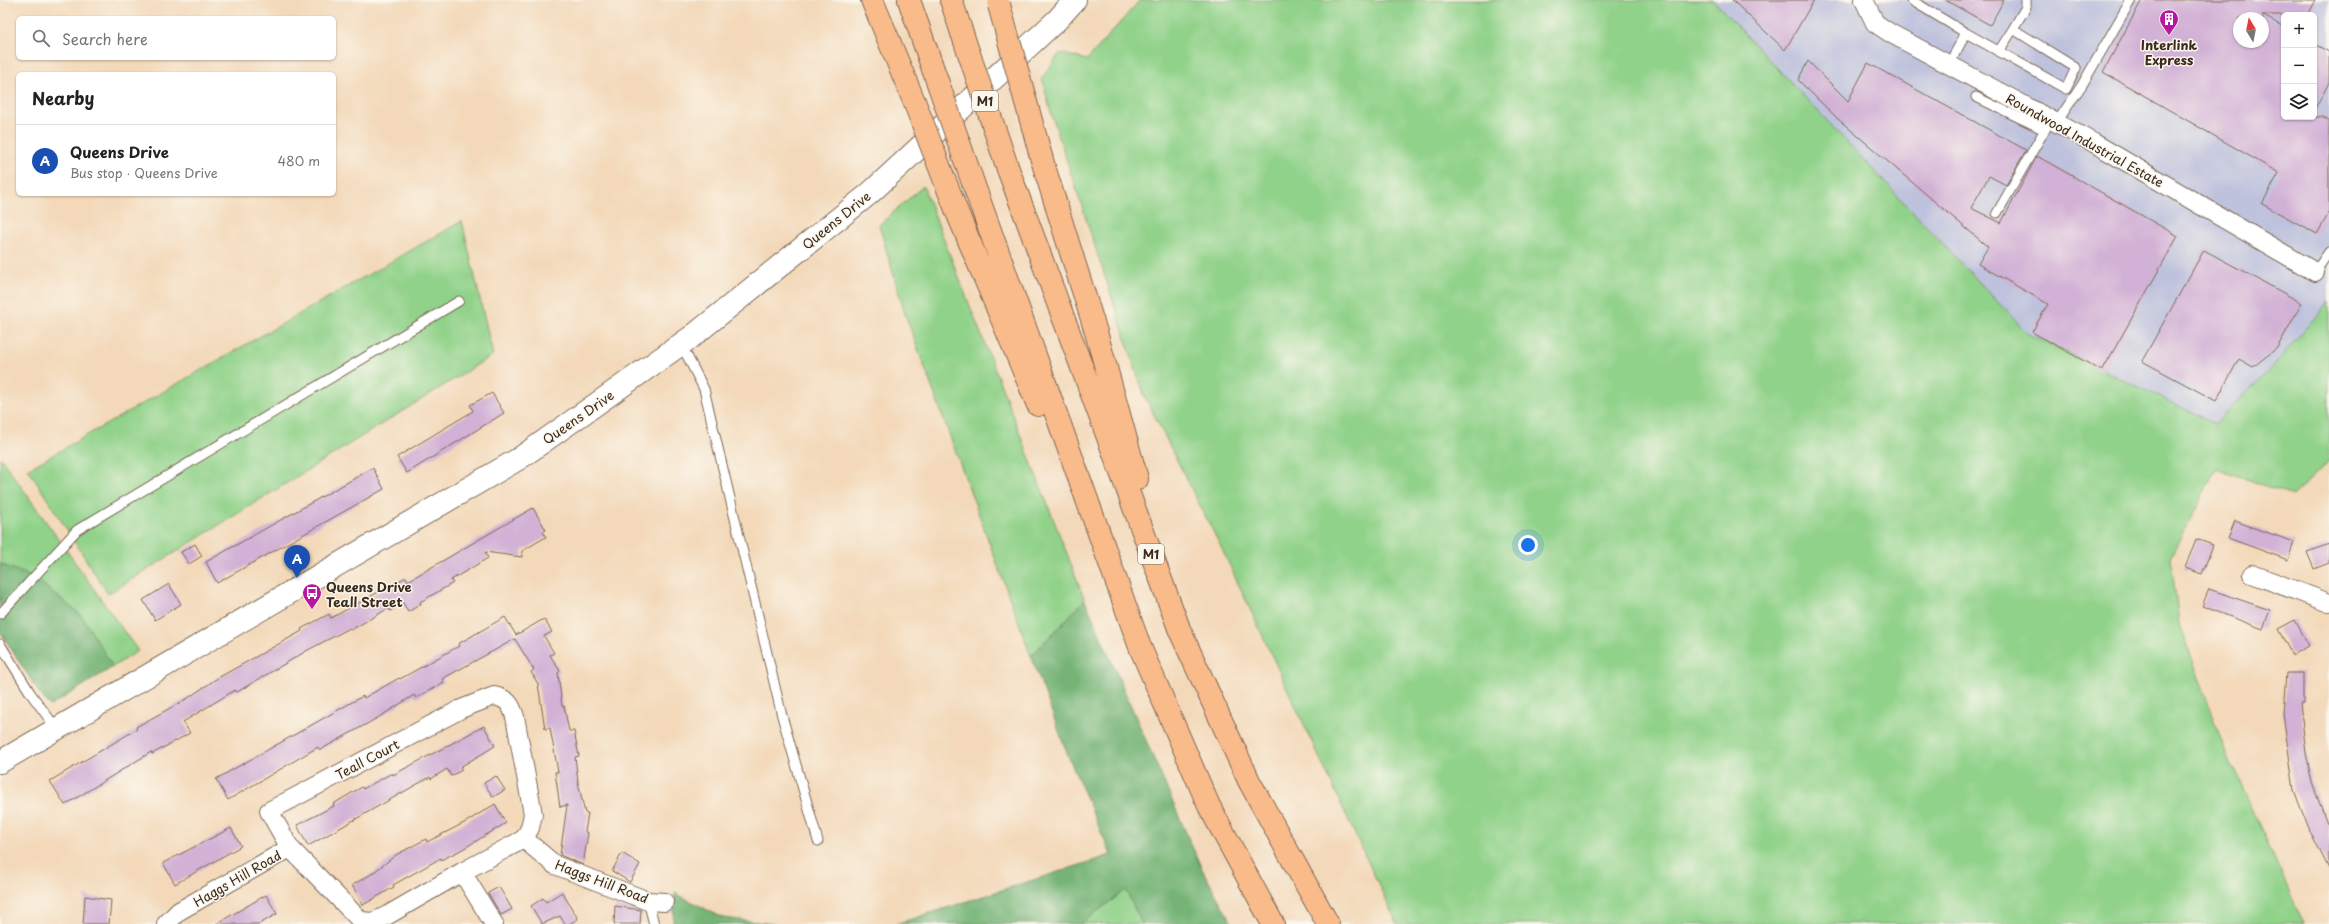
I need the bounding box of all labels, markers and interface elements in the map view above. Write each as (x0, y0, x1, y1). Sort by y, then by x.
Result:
building icon: Interlink Express (2158, 8, 2180, 36)
north arrow (2233, 12, 2269, 48)
map controls (2281, 12, 2317, 120)
button: + (2281, 12, 2317, 48)
search box (16, 16, 336, 60)
icon: search (30, 27, 52, 49)
text: Search here (62, 27, 148, 50)
place label: Interlink Express (2141, 35, 2197, 69)
button: − (2281, 48, 2317, 84)
button: layers (2281, 84, 2317, 120)
text: Nearby (32, 85, 94, 111)
street label: Roundwood Industrial Estate (2003, 89, 2167, 191)
road number: M1 (972, 91, 998, 111)
text: Queens Drive (70, 140, 169, 163)
text: A (40, 151, 50, 170)
text: 480 m (278, 151, 320, 170)
text: Bus stop · Queens Drive (70, 163, 218, 182)
street label: Queens Drive (798, 186, 874, 254)
street label: Queens Drive (538, 385, 618, 449)
your location (1518, 535, 1538, 555)
road number: M1 (1138, 544, 1164, 564)
pin: A (284, 545, 310, 578)
place label: Queens Drive Teall Street (326, 577, 412, 611)
bus stop icon: Queens Drive Teall Street (301, 582, 323, 610)
street label: Teall Court (332, 734, 402, 784)
street label: Haggs Hill Road (190, 845, 284, 911)
street label: Haggs Hill Road (553, 854, 651, 908)

